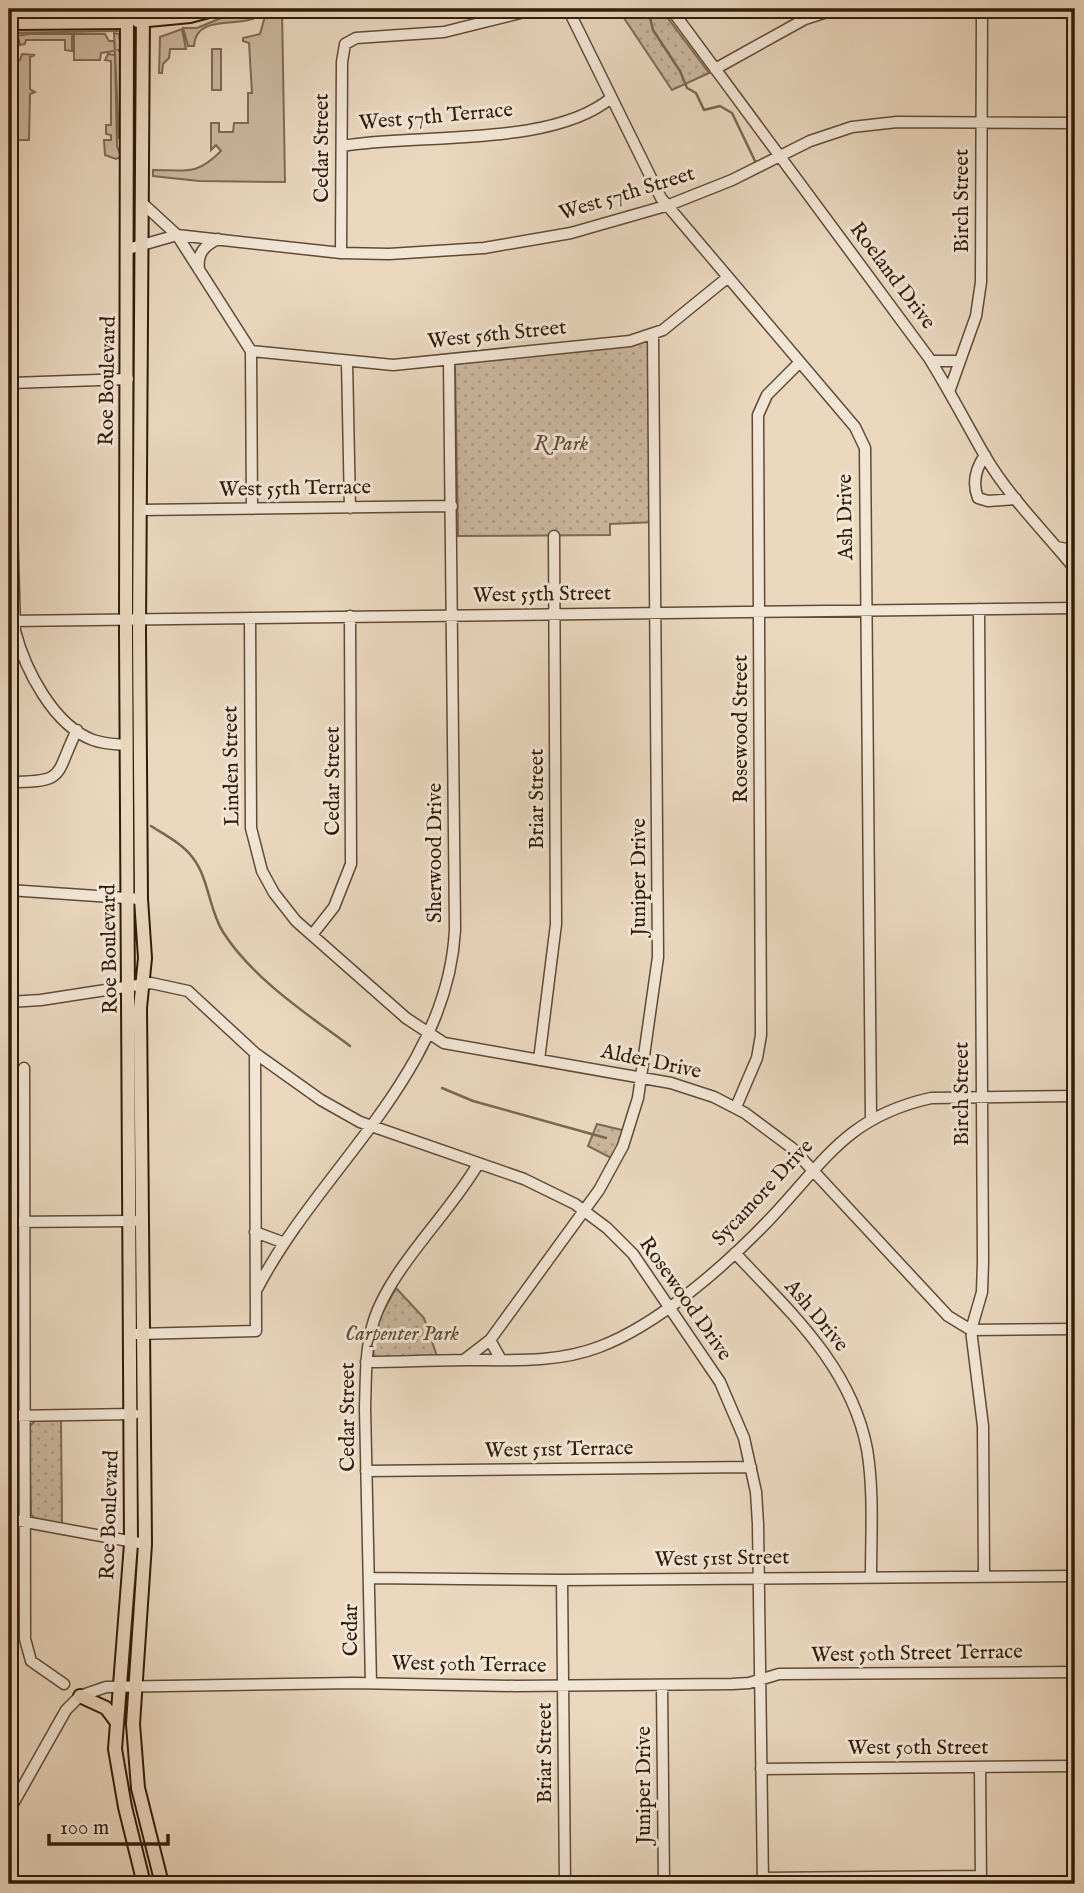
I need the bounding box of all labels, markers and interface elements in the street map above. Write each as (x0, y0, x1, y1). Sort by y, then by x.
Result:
street label: Cedar Street (309, 93, 336, 203)
street label: West 57th Terrace (358, 97, 514, 137)
street label: Birch Street (949, 149, 976, 253)
street label: West 57th Street (556, 161, 698, 227)
street label: Roeland Drive (843, 217, 941, 335)
street label: West 56th Street (426, 314, 568, 356)
street label: Roe Boulevard (93, 315, 123, 446)
park label: R Park (534, 431, 589, 458)
street label: Ash Drive (832, 473, 860, 561)
street label: West 55th Terrace (219, 474, 372, 504)
street label: West 55th Street (473, 580, 611, 610)
street label: Rosewood Street (728, 655, 755, 803)
street label: Linden Street (217, 706, 247, 826)
street label: Cedar Street (320, 726, 347, 836)
street label: Briar Street (524, 749, 551, 849)
street label: Sherwood Drive (422, 783, 449, 923)
street label: Juniper Drive (626, 818, 653, 938)
street label: Roe Boulevard (95, 883, 125, 1014)
street label: Alder Drive (597, 1038, 704, 1086)
street label: Birch Street (949, 1042, 976, 1146)
street label: Sycamore Drive (706, 1133, 820, 1252)
street label: Rosewood Drive (632, 1232, 738, 1367)
street label: Ash Drive (777, 1274, 854, 1358)
park label: Carpenter Park (345, 1321, 460, 1348)
street label: Cedar Street (335, 1362, 362, 1472)
street label: West 51st Terrace (484, 1435, 634, 1465)
street label: Roe Boulevard (94, 1449, 126, 1580)
street label: West 51st Street (654, 1544, 790, 1574)
street label: Cedar (338, 1603, 365, 1656)
street label: West 50th Street Terrace (811, 1639, 1023, 1669)
street label: West 50th Terrace (391, 1650, 547, 1680)
street label: Briar Street (532, 1703, 559, 1803)
street label: Juniper Drive (631, 1726, 658, 1846)
street label: West 50th Street (848, 1735, 988, 1762)
scale bar (49, 1802, 168, 1846)
text: 100 m (60, 1815, 109, 1842)

